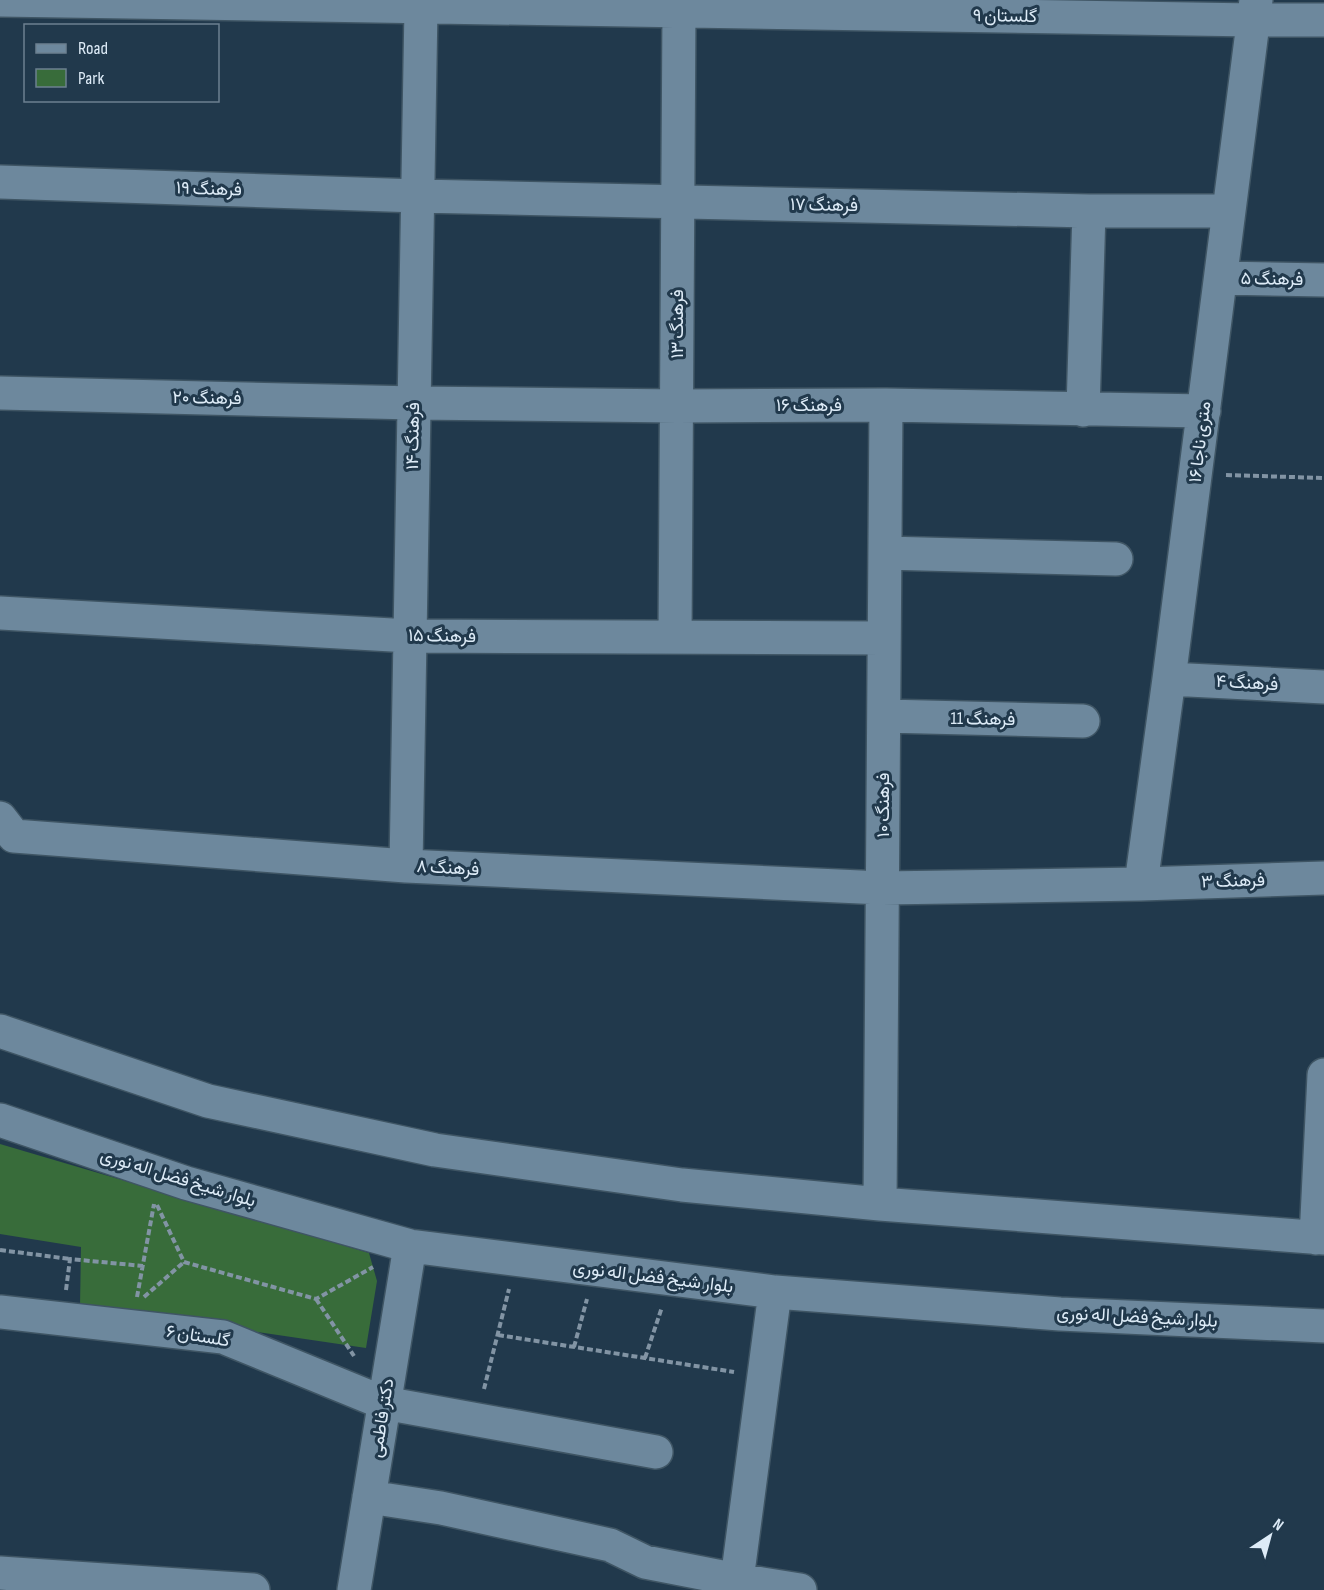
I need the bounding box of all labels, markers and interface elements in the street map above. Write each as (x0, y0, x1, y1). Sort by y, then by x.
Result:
street label: گلستان ۹ (973, 5, 1037, 27)
legend (24, 24, 219, 102)
text: Road (78, 38, 108, 59)
text: Park (78, 68, 104, 89)
street label: فرهنگ ۱۹ (176, 177, 242, 201)
street label: فرهنگ ۱۷ (790, 194, 858, 216)
street label: فرهنگ ۵ (1240, 268, 1304, 290)
street label: فرهنگ ۱۳ (667, 289, 688, 359)
street label: فرهنگ ۲۰ (172, 387, 242, 409)
street label: فرهنگ ۱۶ (776, 395, 842, 416)
street label: ۱۶ متری ناجا (1185, 400, 1215, 484)
street label: فرهنگ ۱۴ (402, 402, 424, 470)
street label: فرهنگ ۱۵ (408, 625, 476, 647)
street label: فرهنگ ۴ (1215, 671, 1279, 695)
street label: فرهنگ 11 (950, 708, 1016, 730)
street label: فرهنگ ۱۰ (873, 773, 894, 837)
street label: فرهنگ ۸ (416, 856, 480, 880)
street label: فرهنگ ۳ (1201, 869, 1265, 893)
street label: بلوار شیخ فضل اله نوری (97, 1144, 258, 1213)
street label: بلوار شیخ فضل اله نوری (572, 1257, 734, 1298)
street label: بلوار شیخ فضل اله نوری (1056, 1302, 1218, 1333)
street label: گلستان ۶ (165, 1321, 231, 1351)
street label: دکتر فاطمی (365, 1377, 399, 1459)
north arrow (1240, 1506, 1300, 1566)
text: N (1269, 1515, 1287, 1535)

